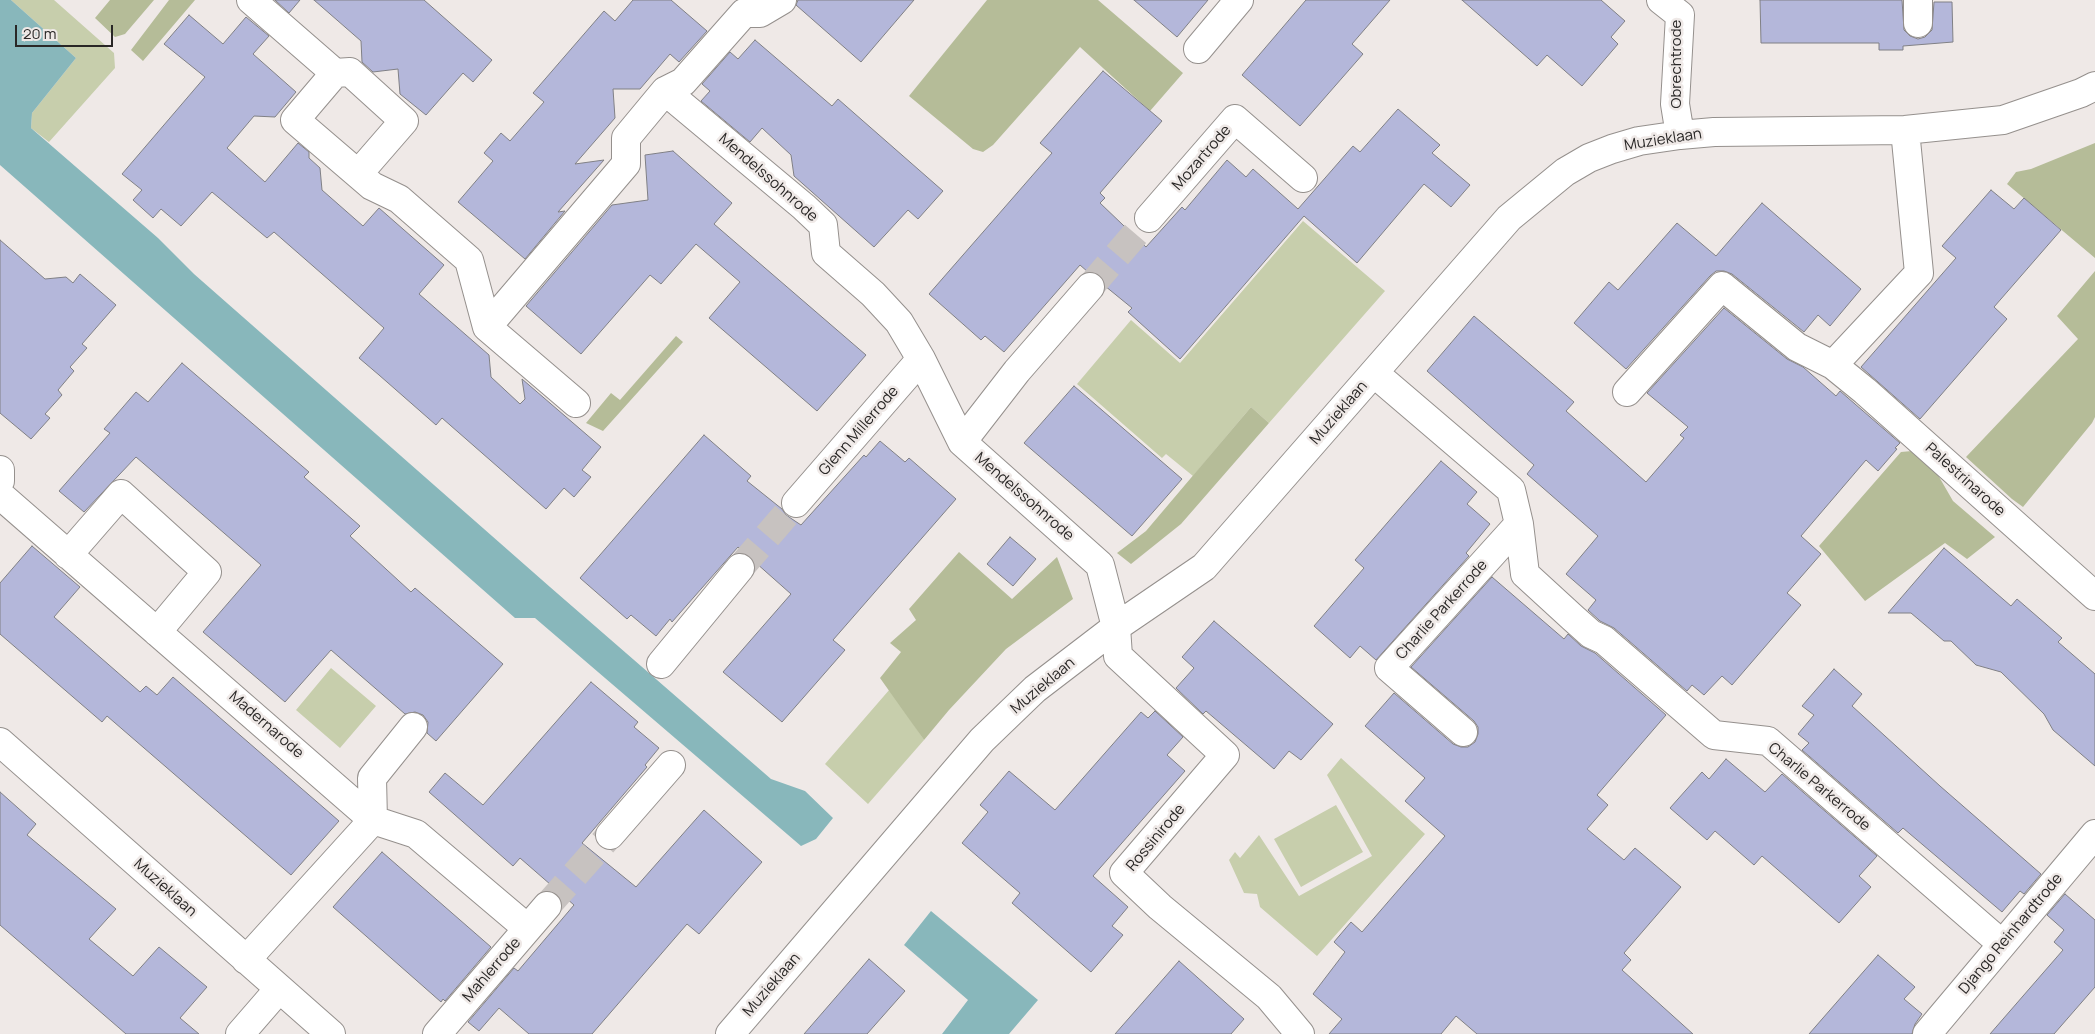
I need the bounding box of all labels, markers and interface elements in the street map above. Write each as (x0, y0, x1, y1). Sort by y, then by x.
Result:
scale bar (18, 15, 115, 47)
street label: Obrechtrode (1668, 20, 1686, 108)
text: 20 m (23, 23, 56, 44)
street label: Mozartrode (1169, 122, 1235, 194)
street label: Muzieklaan (1623, 125, 1703, 155)
street label: Mendelssohnrode (715, 130, 821, 226)
street label: Muzieklaan (1307, 378, 1371, 448)
street label: Glenn Millerrode (815, 383, 903, 479)
street label: Palestrinarode (1921, 439, 2009, 521)
street label: Mendelssohnrode (971, 449, 1077, 545)
street label: Charlie Parkerrode (1393, 556, 1491, 664)
street label: Muzieklaan (1007, 654, 1079, 718)
street label: Madernarode (225, 688, 307, 762)
street label: Charlie Parkerrode (1764, 739, 1874, 835)
street label: Rossinirode (1123, 801, 1189, 875)
street label: Muzieklaan (130, 855, 200, 921)
street label: Django Reinhardtrode (1955, 870, 2067, 998)
street label: Mahlerrode (459, 934, 525, 1006)
street label: Muzieklaan (740, 950, 804, 1020)

